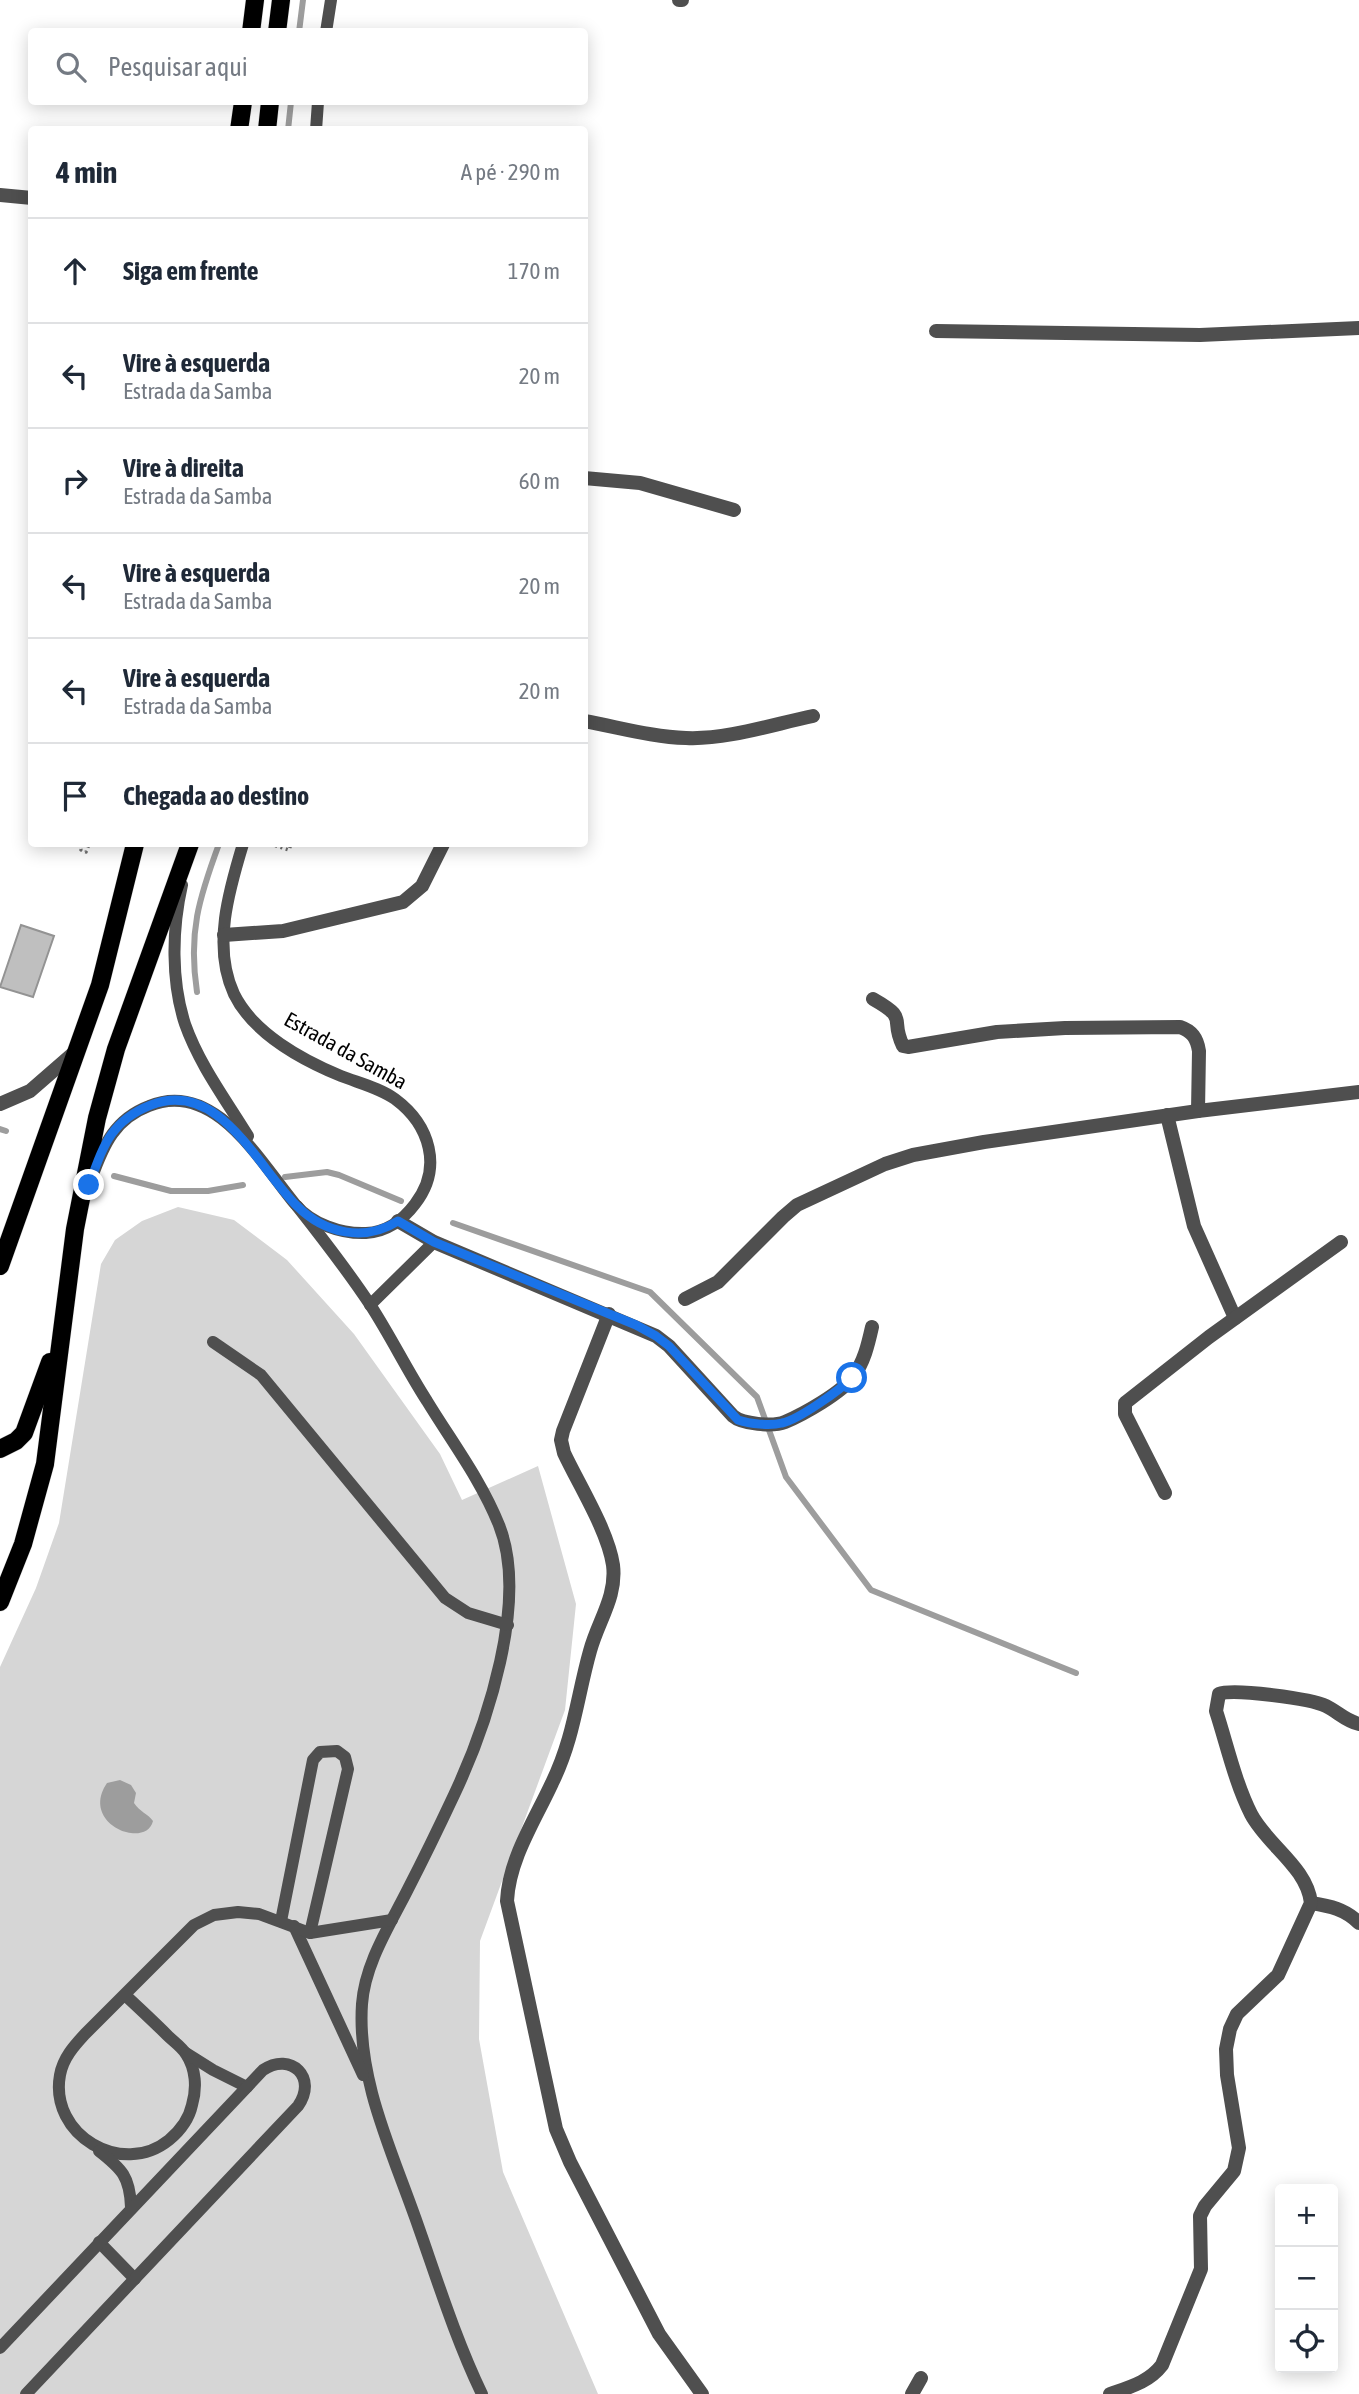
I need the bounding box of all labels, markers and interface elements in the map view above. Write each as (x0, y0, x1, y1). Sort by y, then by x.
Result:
search box (28, 28, 588, 105)
icon: search (52, 48, 90, 86)
text: Pesquisar aqui (108, 52, 248, 82)
text: 4 min (56, 155, 117, 189)
text: A pé · 290 m (461, 159, 560, 185)
icon: ahead (56, 252, 94, 290)
text: Siga em frente (123, 256, 259, 286)
text: 170 m (508, 258, 560, 284)
text: Vire à esquerda (123, 348, 270, 378)
icon: left (56, 357, 94, 395)
text: 20 m (519, 363, 560, 389)
text: Estrada da Samba (123, 378, 273, 404)
text: Vire à direita (123, 453, 244, 483)
icon: right (56, 462, 94, 500)
text: 60 m (519, 468, 560, 494)
text: Estrada da Samba (123, 483, 273, 509)
text: Vire à esquerda (123, 558, 270, 588)
icon: left (56, 567, 94, 605)
text: 20 m (519, 573, 560, 599)
text: Estrada da Samba (123, 588, 273, 614)
text: Vire à esquerda (123, 663, 270, 693)
icon: left (56, 672, 94, 710)
text: 20 m (519, 678, 560, 704)
text: Estrada da Samba (123, 693, 273, 719)
icon: arrive (56, 777, 94, 815)
text: Chegada ao destino (123, 781, 309, 811)
street label: Estrada da Samba (280, 1006, 412, 1094)
route end (73, 1169, 104, 1200)
route start (836, 1362, 867, 1393)
map controls (1275, 2184, 1338, 2373)
button: + (1275, 2184, 1338, 2247)
button: − (1275, 2247, 1338, 2310)
button: locate (1275, 2310, 1338, 2373)

